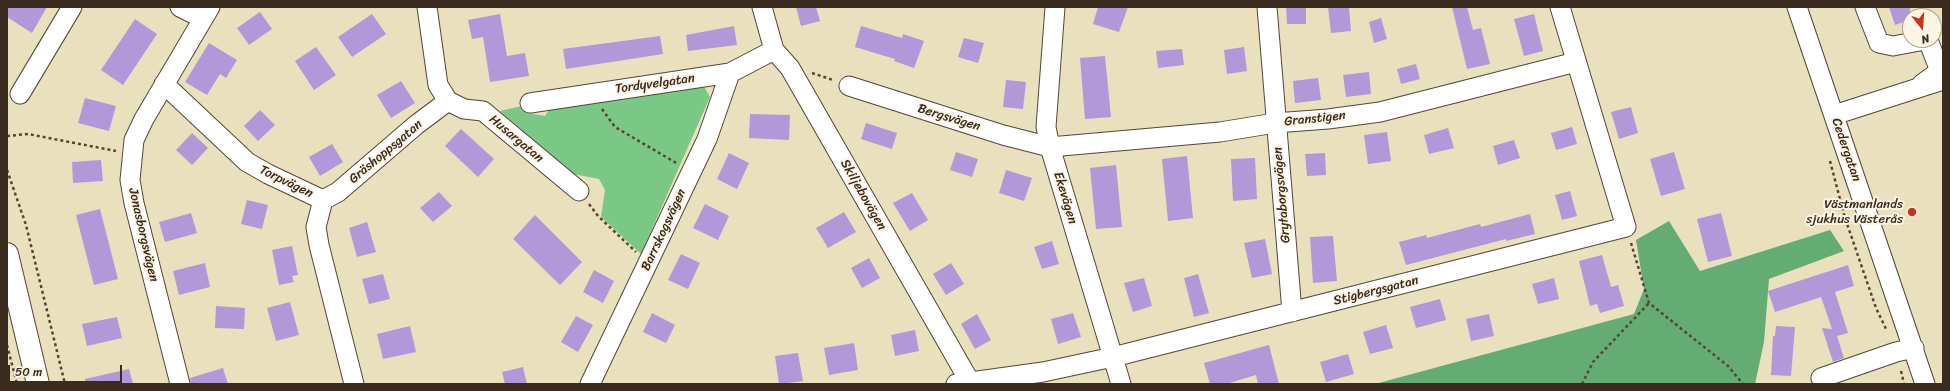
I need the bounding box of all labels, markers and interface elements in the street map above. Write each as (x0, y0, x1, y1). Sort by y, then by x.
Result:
north arrow (1902, 8, 1942, 48)
text: N (1919, 29, 1932, 49)
street label: Tordyvelgatan (614, 71, 696, 97)
street label: Bergsvägen (916, 101, 982, 135)
street label: Granstigen (1284, 108, 1346, 130)
street label: Husargatan (486, 112, 546, 166)
street label: Cedergatan (1828, 116, 1864, 184)
street label: Gräshoppsgatan (346, 117, 426, 187)
street label: Grytaborgsvägen (1270, 146, 1294, 244)
street label: Skiljebovägen (836, 157, 890, 233)
street label: Torpvägen (257, 162, 315, 202)
street label: Ekevägen (1050, 170, 1080, 226)
street label: Jonasborgsvägen (125, 187, 161, 283)
street label: Barrskogsvägen (638, 187, 690, 273)
place label: Västmanlands sjukhus Västerås (1806, 197, 1903, 228)
marker: Västmanlands sjukhus Västerås (1906, 206, 1918, 218)
street label: Stigbergsgatan (1332, 273, 1420, 309)
scale bar (10, 357, 124, 383)
text: 50 m (15, 361, 42, 383)

